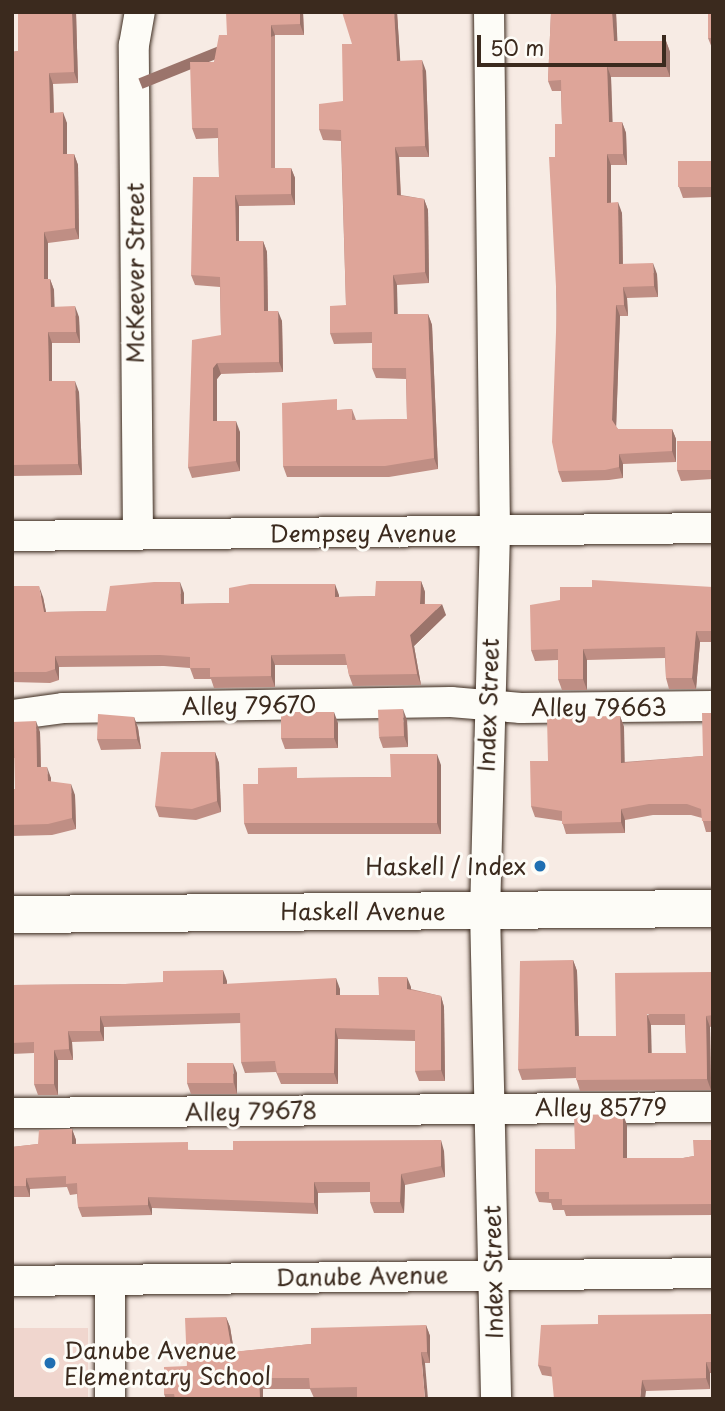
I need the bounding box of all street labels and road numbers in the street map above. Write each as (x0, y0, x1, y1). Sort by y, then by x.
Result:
street label: McKeever Street (121, 182, 149, 364)
street label: Dempsey Avenue (269, 519, 457, 547)
street label: Index Street (472, 637, 504, 773)
street label: Alley 79670 (181, 690, 317, 720)
street label: Alley 79663 (531, 693, 667, 721)
street label: Haskell Avenue (280, 897, 446, 925)
street label: Alley 85779 (535, 1093, 667, 1121)
street label: Alley 79678 (184, 1096, 318, 1126)
street label: Index Street (478, 1204, 508, 1340)
street label: Danube Avenue (275, 1261, 449, 1291)

